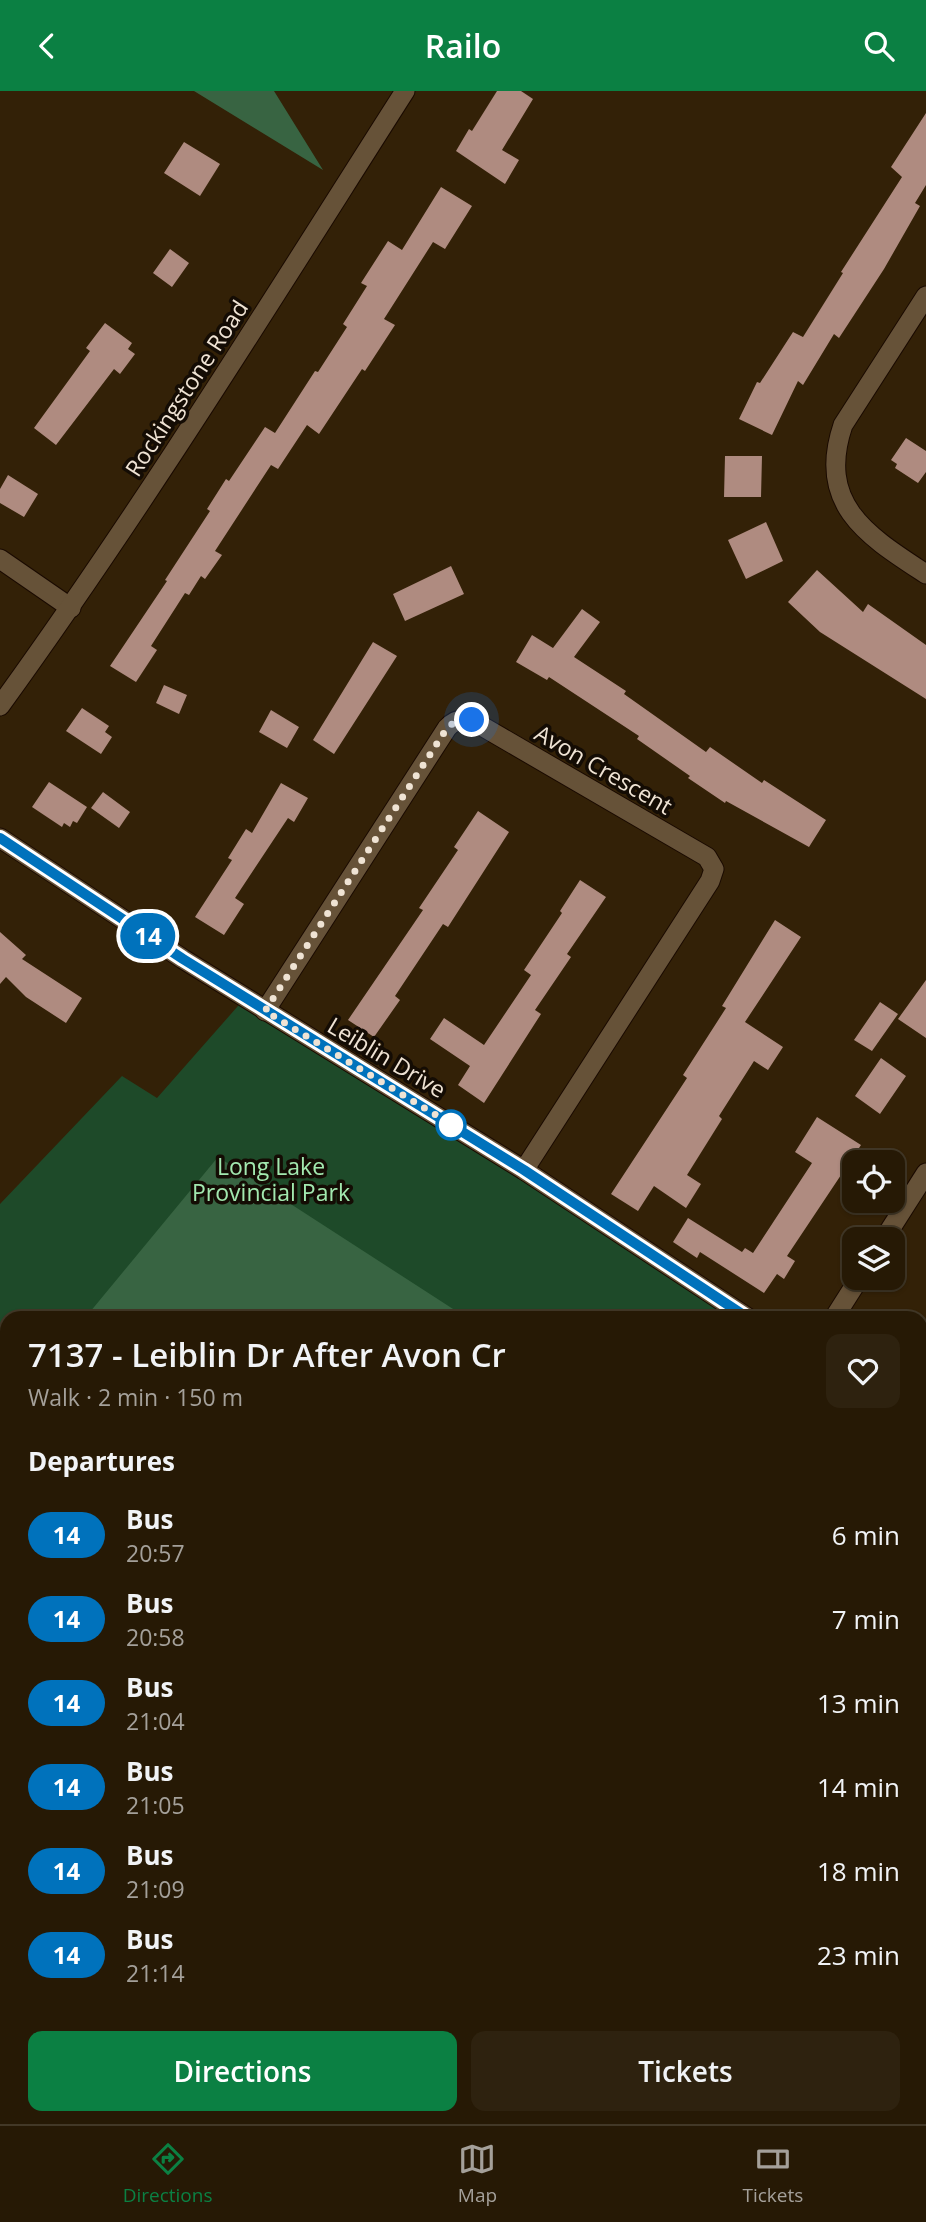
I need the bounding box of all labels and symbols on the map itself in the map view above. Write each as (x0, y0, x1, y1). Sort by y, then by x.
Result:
street label: Rockingstone Road (117, 294, 255, 482)
your location (454, 702, 489, 737)
street label: Avon Crescent (529, 717, 679, 821)
line badge: 14 (116, 913, 180, 959)
street label: Leiblin Drive (322, 1009, 452, 1105)
unlabelled marker (436, 1110, 466, 1140)
park label: Long Lake Provincial Park (192, 1150, 350, 1208)

